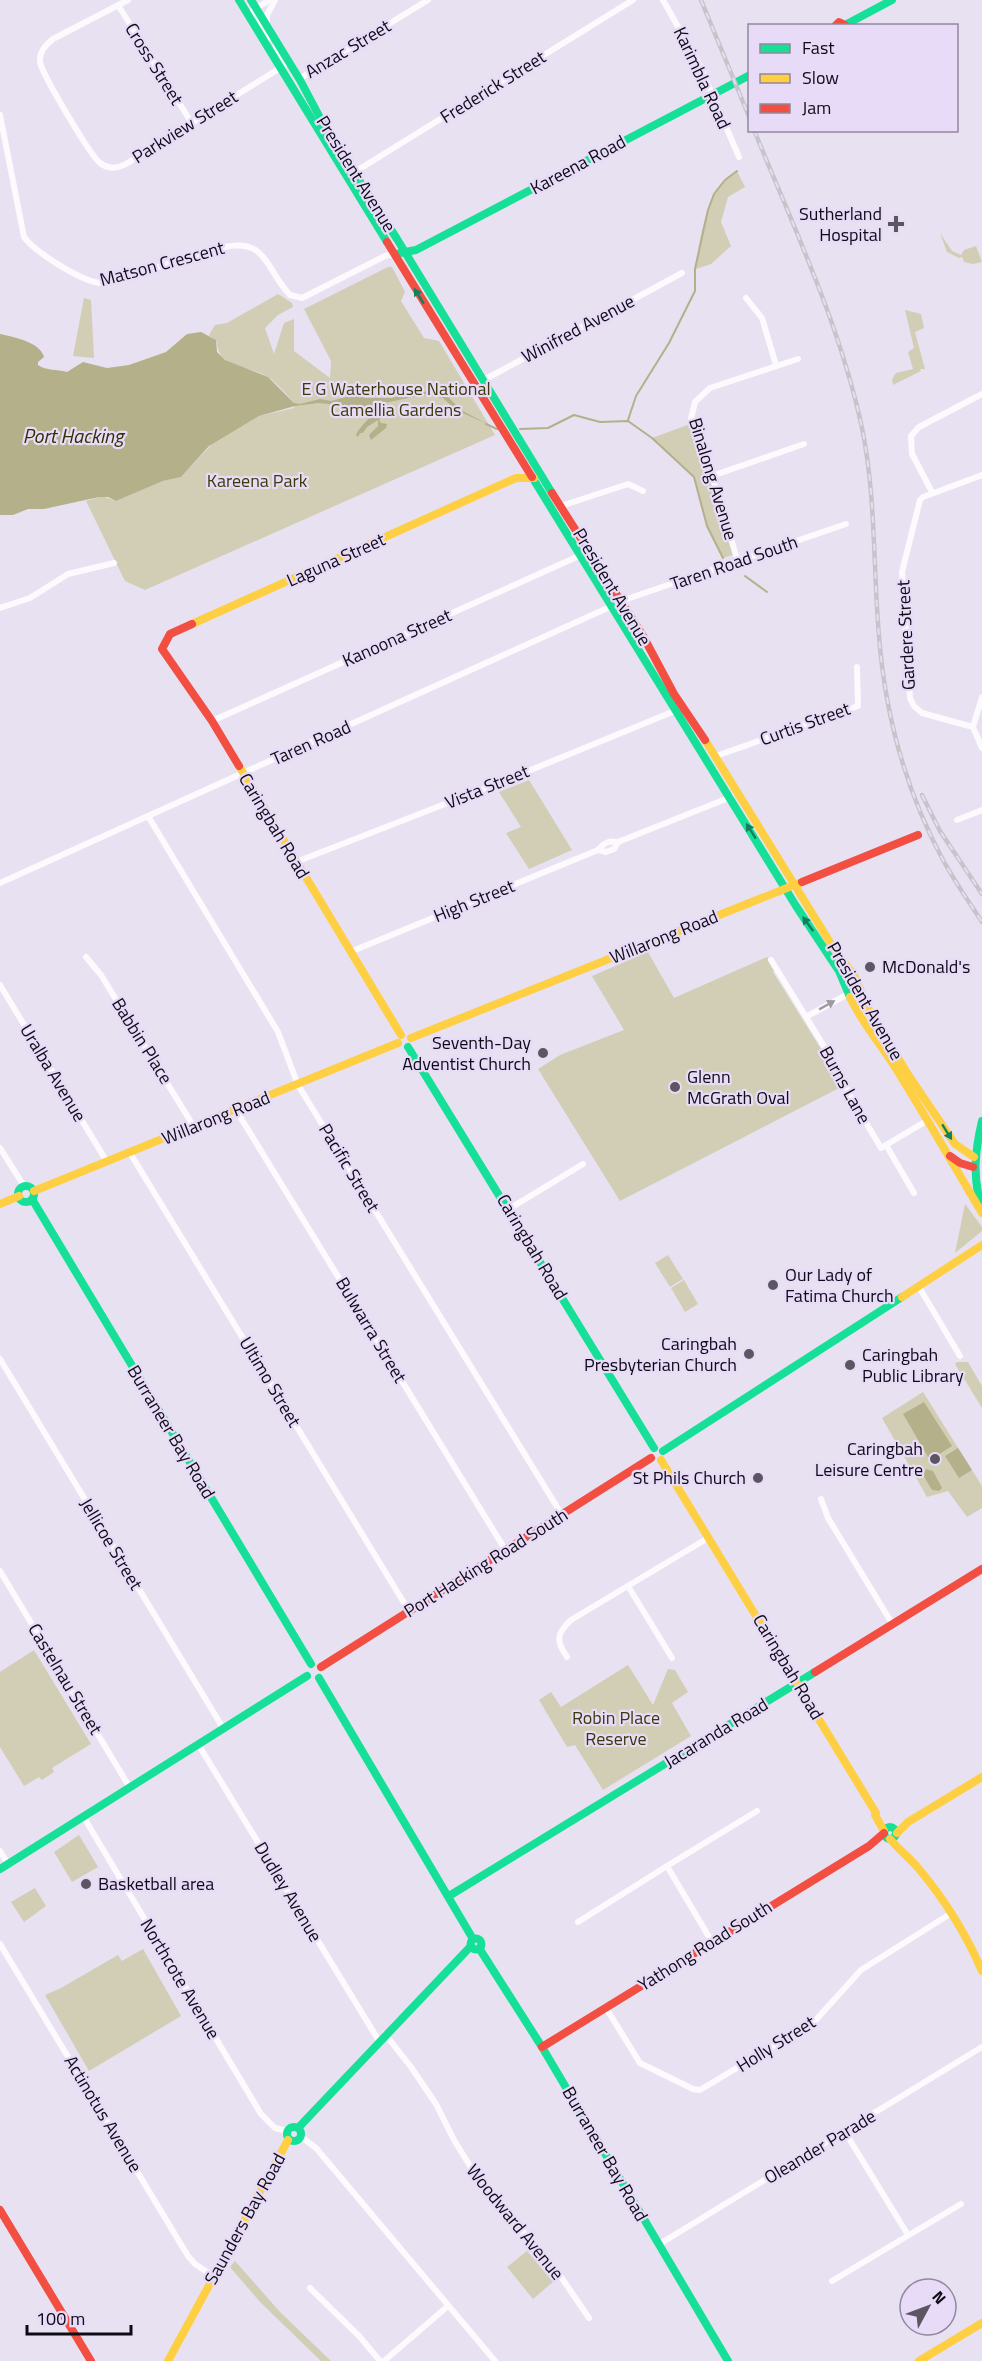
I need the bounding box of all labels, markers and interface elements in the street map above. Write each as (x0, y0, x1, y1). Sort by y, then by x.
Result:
street label: Anzac Street (300, 12, 396, 85)
street label: Cross Street (118, 17, 191, 111)
street label: Karimbla Road (667, 22, 738, 133)
legend (748, 24, 958, 132)
text: Fast (802, 34, 835, 61)
street label: Frederick Street (435, 43, 551, 130)
text: Slow (802, 64, 839, 91)
street label: Parkview Street (127, 83, 243, 170)
text: Jam (802, 94, 831, 121)
street label: President Avenue (310, 110, 403, 237)
street label: Kareena Road (525, 128, 631, 201)
place label: Sutherland Hospital (799, 200, 882, 248)
marker: Sutherland Hospital (887, 215, 905, 233)
street label: Matson Crescent (97, 234, 228, 293)
street label: Winifred Avenue (517, 287, 639, 370)
one-way arrow (414, 288, 425, 304)
park label: E G Waterhouse National Camellia Gardens (301, 375, 491, 423)
street label: Binalong Avenue (682, 414, 745, 543)
water label: Port Hacking (23, 420, 126, 451)
park label: Kareena Park (207, 467, 308, 494)
street label: President Avenue (567, 523, 658, 651)
street label: Laguna Street (282, 525, 390, 593)
street label: Taren Road South (666, 528, 801, 597)
street label: Gardere Street (889, 579, 922, 691)
street label: Kanoona Street (338, 601, 456, 674)
street label: Curtis Street (756, 694, 854, 752)
street label: Taren Road (267, 713, 355, 772)
street label: Vista Street (441, 757, 534, 816)
street label: Caringbah Road (232, 768, 317, 884)
one-way arrow (746, 823, 757, 839)
street label: High Street (429, 872, 519, 929)
street label: Willarong Road (606, 903, 722, 971)
one-way arrow (802, 917, 814, 933)
street label: President Avenue (821, 936, 910, 1065)
place label: McDonald's (882, 953, 970, 980)
marker: McDonald's (863, 960, 877, 974)
street label: Babbin Place (105, 992, 180, 1089)
one-way arrow (819, 1000, 835, 1011)
street label: Uralba Avenue (14, 1019, 93, 1127)
place label: Seventh-Day Adventist Church (402, 1029, 531, 1077)
street label: Burns Lane (813, 1041, 878, 1129)
marker: Seventh-Day Adventist Church (536, 1046, 550, 1060)
place label: Glenn McGrath Oval (687, 1063, 790, 1111)
marker: Glenn McGrath Oval (668, 1080, 682, 1094)
street label: Willarong Road (158, 1084, 274, 1152)
street label: Pacific Street (312, 1118, 387, 1218)
one-way arrow (941, 1124, 952, 1140)
street label: Caringbah Road (490, 1189, 575, 1305)
place label: Our Lady of Fatima Church (785, 1261, 894, 1309)
street label: Bulwarra Street (329, 1272, 414, 1388)
marker: Our Lady of Fatima Church (766, 1278, 780, 1292)
place label: Caringbah Presbyterian Church (584, 1330, 737, 1378)
street label: Ultimo Street (233, 1332, 308, 1433)
place label: Caringbah Public Library (862, 1341, 964, 1389)
marker: Caringbah Presbyterian Church (742, 1347, 756, 1361)
marker: Caringbah Public Library (843, 1358, 857, 1372)
street label: Burraneer Bay Road (121, 1360, 222, 1504)
place label: Caringbah Leisure Centre (815, 1435, 923, 1483)
marker: Caringbah Leisure Centre (928, 1452, 942, 1466)
place label: St Phils Church (633, 1464, 746, 1491)
marker: St Phils Church (751, 1471, 765, 1485)
street label: Jellicoe Street (73, 1493, 150, 1595)
street label: Port Hacking Road South (399, 1501, 573, 1624)
street label: Caringbah Road (746, 1609, 831, 1725)
street label: Castelnau Street (22, 1618, 110, 1740)
street label: Jacaranda Road (658, 1691, 773, 1774)
park label: Robin Place Reserve (572, 1704, 660, 1752)
street label: Dudley Avenue (248, 1836, 329, 1947)
place label: Basketball area (98, 1870, 214, 1897)
marker: Basketball area (79, 1877, 93, 1891)
street label: Yathong Road South (632, 1893, 777, 1998)
street label: Northcote Avenue (134, 1913, 227, 2044)
street label: Holly Street (731, 2008, 821, 2079)
street label: Actinotus Avenue (58, 2050, 149, 2177)
street label: Burraneer Bay Road (556, 2081, 655, 2226)
street label: Oleander Parade (759, 2103, 881, 2191)
street label: Saunders Bay Road (197, 2148, 292, 2290)
street label: Woodward Avenue (460, 2158, 571, 2286)
north arrow (898, 2277, 958, 2337)
text: N (927, 2285, 952, 2309)
scale bar (27, 2298, 130, 2336)
text: 100 m (36, 2305, 85, 2332)

